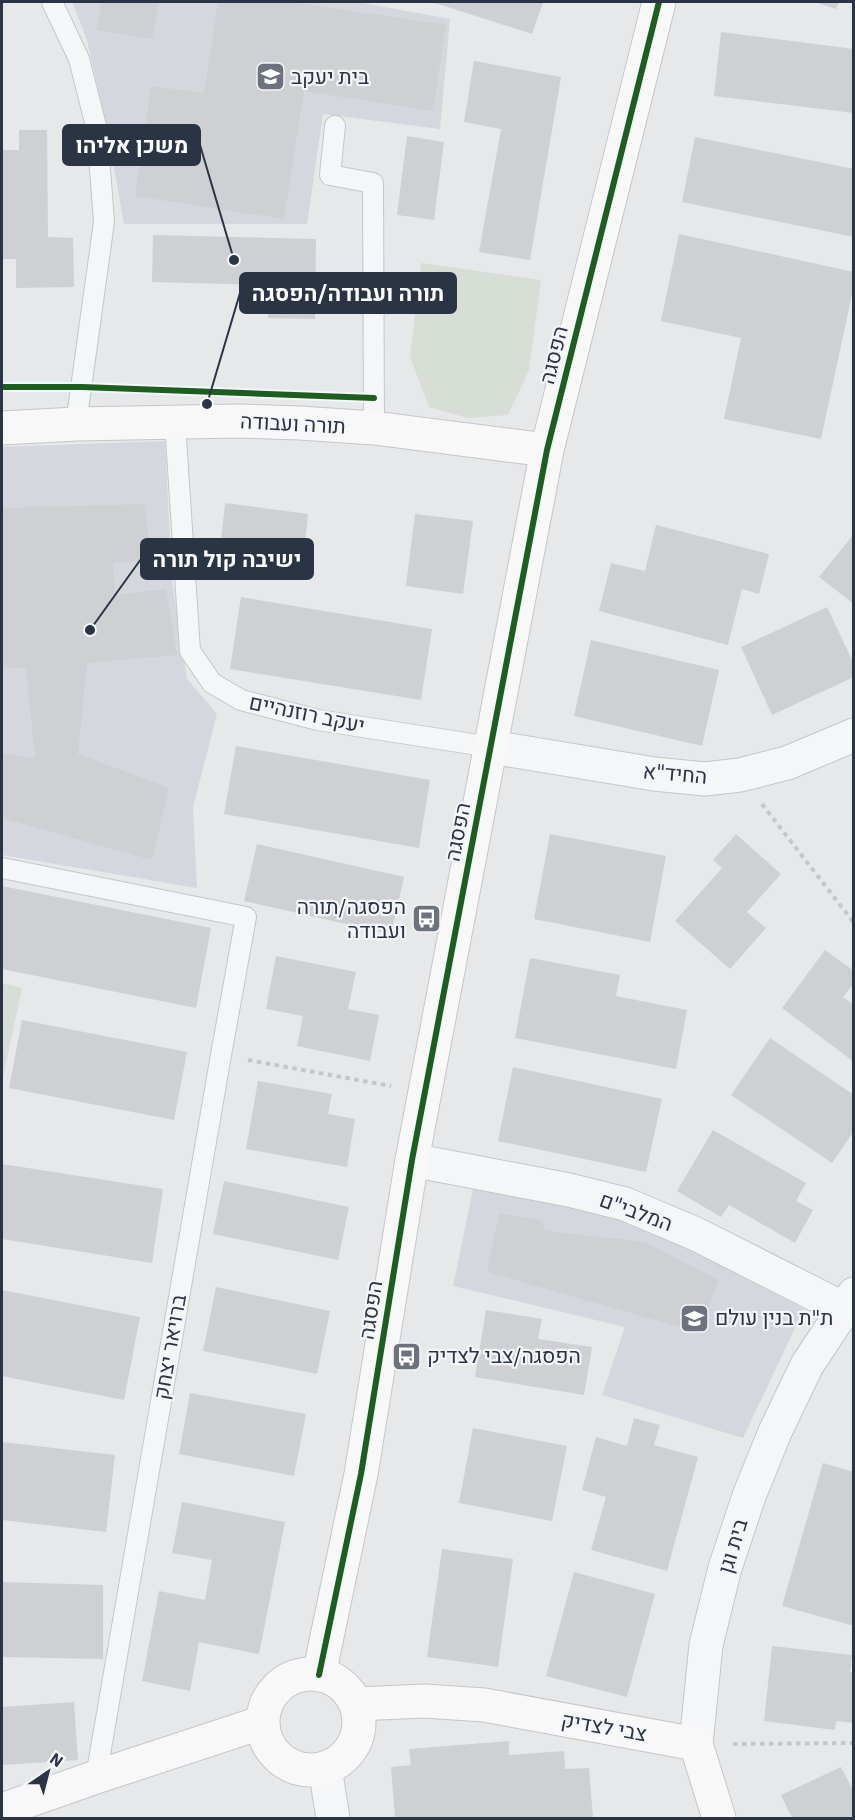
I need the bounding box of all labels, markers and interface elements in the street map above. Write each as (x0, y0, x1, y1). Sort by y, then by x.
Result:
school or university icon: בית יעקב (254, 61, 286, 93)
place label: בית יעקב (291, 62, 369, 90)
callout: משכן אליהו (63, 125, 200, 165)
text: משכן אליהו (76, 130, 188, 159)
callout: תורה ועבודה/הפסגה (240, 273, 456, 313)
text: תורה ועבודה/הפסגה (252, 278, 444, 307)
street label: הפסגה (532, 323, 574, 387)
street label: תורה ועבודה (239, 406, 347, 440)
callout: ישיבה קול תורה (141, 539, 313, 579)
text: ישיבה קול תורה (153, 544, 301, 573)
street label: יעקב רוזנהיים (247, 687, 368, 739)
street label: החיד"א (642, 756, 709, 790)
street label: הפסגה (438, 800, 476, 864)
place label: הפסגה/תורה ועבודה (297, 892, 406, 944)
bus stop icon: הפסגה/תורה ועבודה (411, 903, 443, 935)
street label: המלבי"ם (596, 1185, 677, 1237)
street label: הפסגה (352, 1278, 388, 1341)
street label: ברויאר יצחק (146, 1292, 192, 1402)
school or university icon: ת"ת בנין עולם (678, 1302, 710, 1334)
place label: ת"ת בנין עולם (715, 1303, 833, 1331)
bus stop icon: הפסגה/צבי לצדיק (390, 1340, 422, 1372)
place label: הפסגה/צבי לצדיק (427, 1341, 581, 1369)
street label: בית וגן (710, 1515, 754, 1576)
street label: צבי לצדיק (559, 1705, 649, 1747)
north arrow (18, 1742, 78, 1802)
text: N (46, 1748, 67, 1771)

